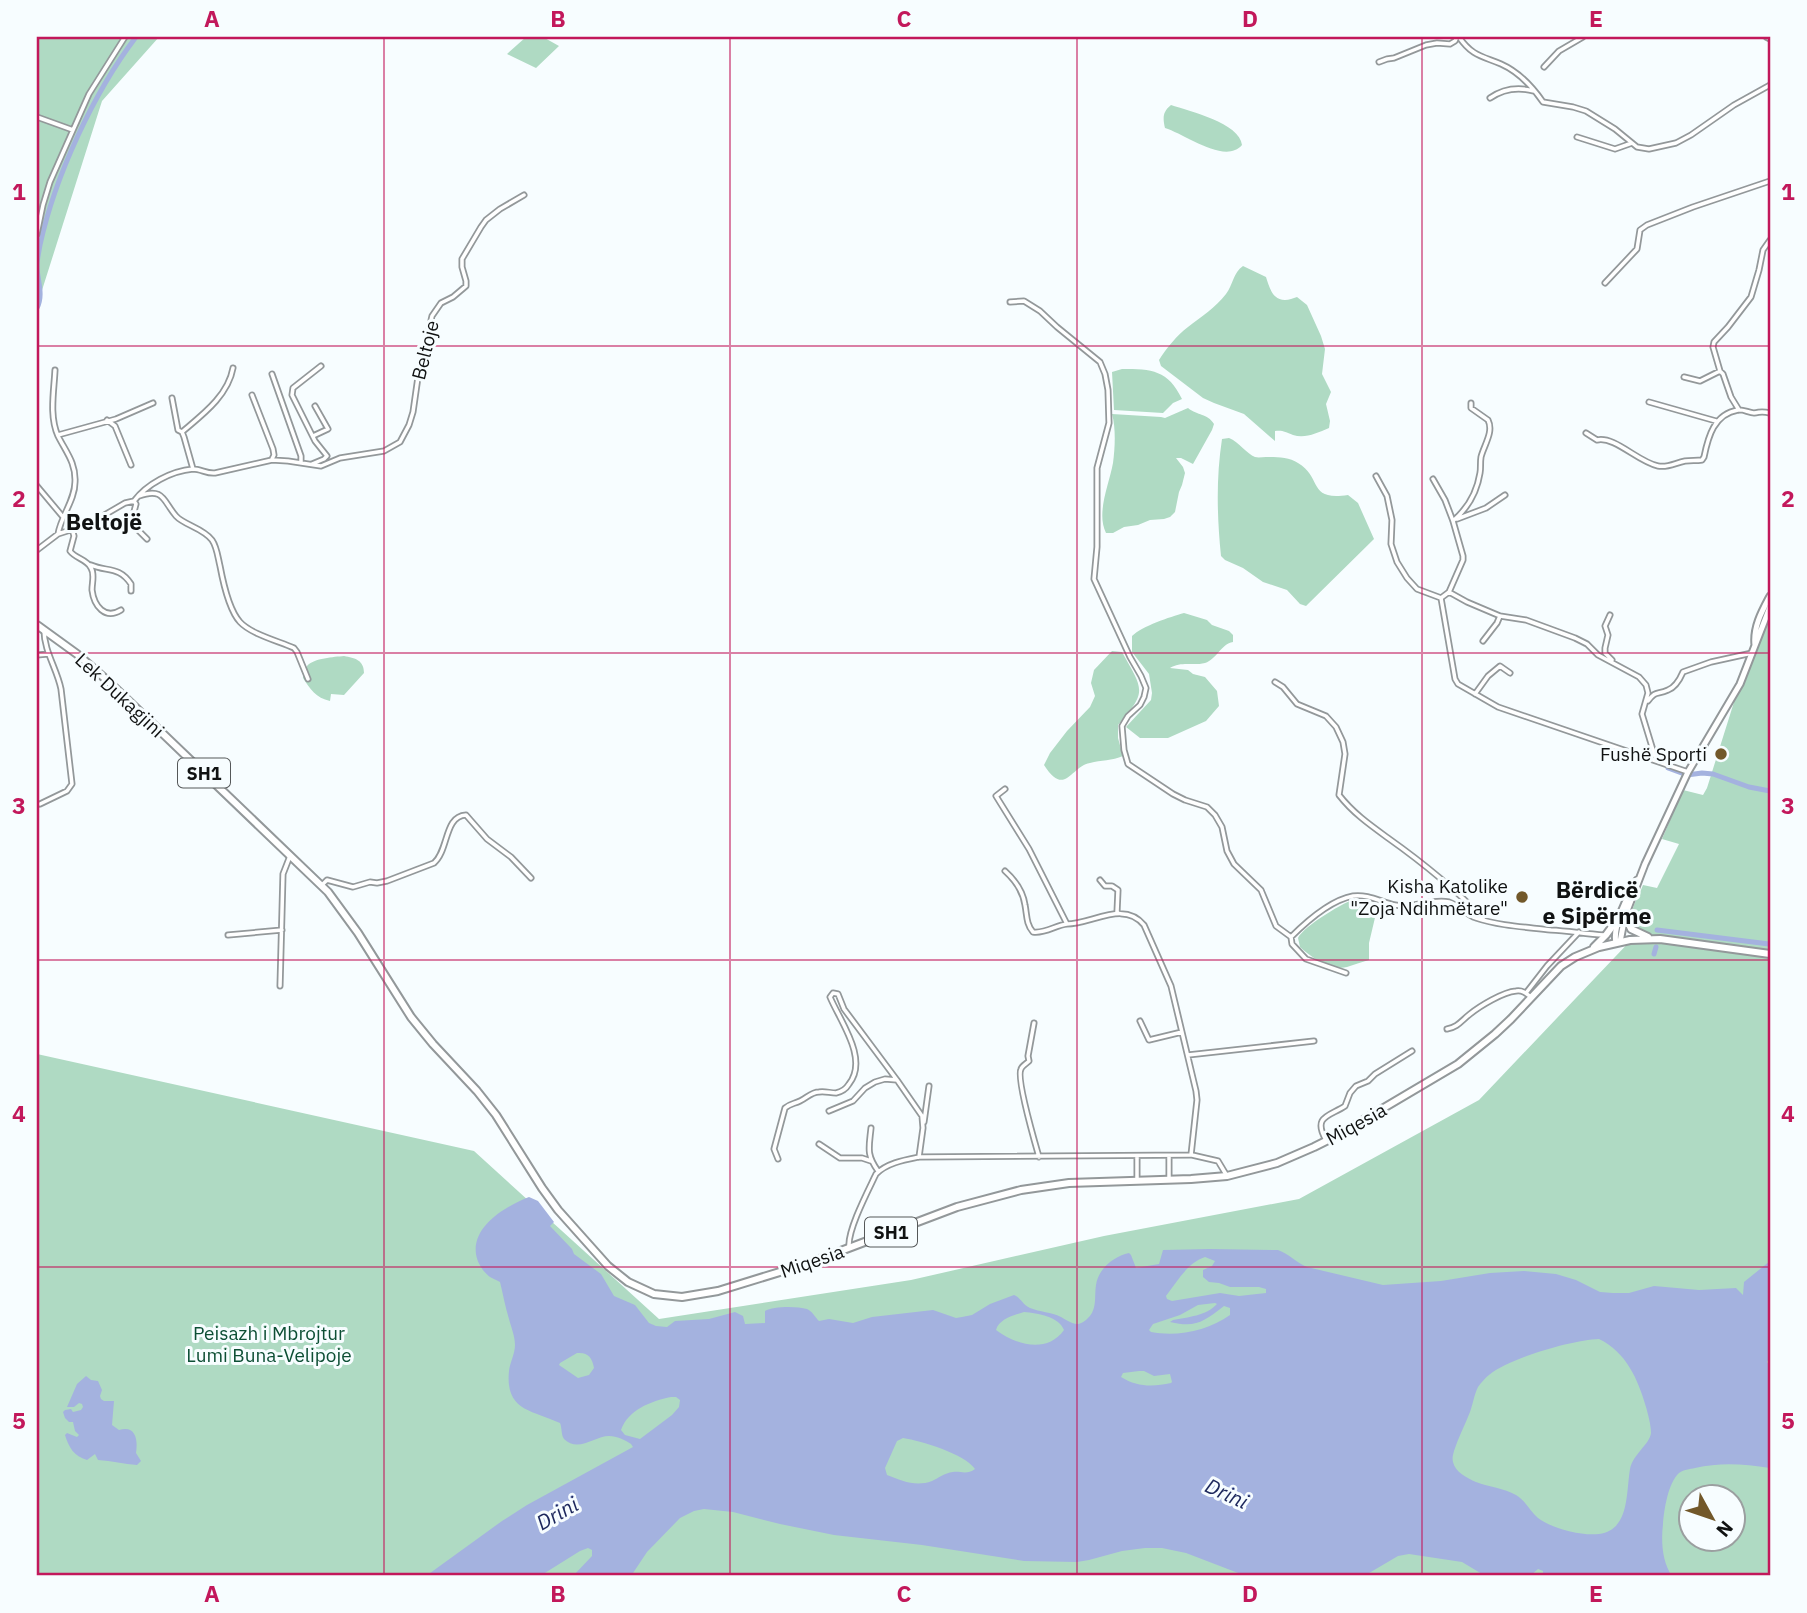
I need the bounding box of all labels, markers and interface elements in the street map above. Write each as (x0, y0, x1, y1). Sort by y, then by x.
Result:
text: A (204, 3, 220, 33)
text: B (550, 3, 566, 33)
text: C (897, 3, 912, 33)
text: D (1242, 3, 1258, 33)
text: E (1589, 3, 1603, 33)
text: 1 (12, 176, 26, 206)
text: 1 (1781, 176, 1795, 206)
street label: Beltoje (406, 318, 444, 382)
text: 2 (12, 483, 26, 513)
text: 2 (1781, 483, 1795, 513)
district label: Beltojë (66, 506, 142, 536)
street label: Lek Dukagjini (70, 648, 170, 742)
place label: Fushë Sporti (1600, 742, 1707, 766)
marker: Fushë Sporti (1713, 746, 1729, 762)
road number: SH1 (178, 758, 230, 788)
text: 3 (12, 790, 26, 820)
text: 3 (1781, 790, 1795, 820)
place label: Kisha Katolike "Zoja Ndihmëtare" (1350, 874, 1508, 920)
district label: Bërdicë e Sipërme (1543, 874, 1652, 930)
marker: Kisha Katolike "Zoja Ndihmëtare" (1514, 889, 1530, 905)
text: 4 (12, 1098, 26, 1128)
street label: Miqesia (1321, 1098, 1391, 1150)
text: 4 (1781, 1098, 1795, 1128)
road number: SH1 (865, 1218, 917, 1246)
street label: Miqesia (777, 1239, 847, 1283)
park label: Peisazh i Mbrojtur Lumi Buna-Velipoje (186, 1321, 352, 1367)
text: 5 (12, 1405, 26, 1435)
text: 5 (1781, 1405, 1795, 1435)
water label: Drini (1201, 1471, 1253, 1515)
north arrow (1678, 1484, 1748, 1554)
water label: Drini (531, 1490, 584, 1536)
text: N (1711, 1516, 1739, 1542)
text: A (204, 1578, 220, 1608)
text: B (550, 1578, 566, 1608)
text: C (897, 1578, 912, 1608)
text: D (1242, 1578, 1258, 1608)
text: E (1589, 1578, 1603, 1608)

